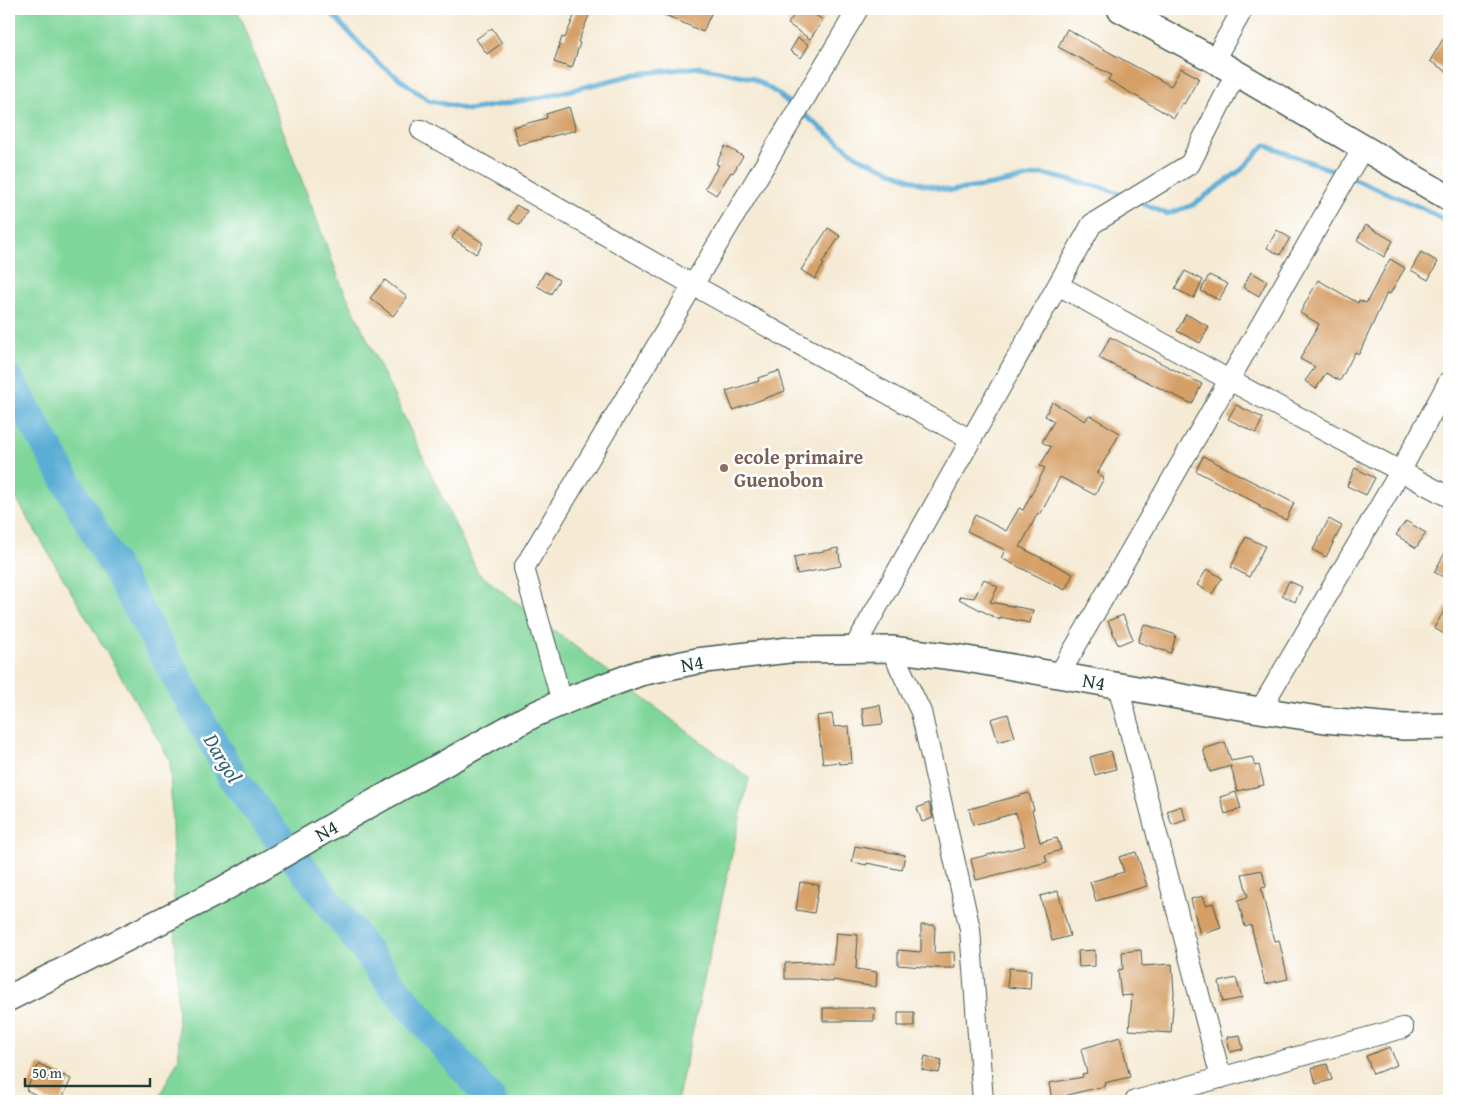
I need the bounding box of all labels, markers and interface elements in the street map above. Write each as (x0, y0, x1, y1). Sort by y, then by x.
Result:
place label: ecole primaire Guenobon (734, 442, 863, 494)
marker: ecole primaire Guenobon (718, 462, 730, 474)
street label: N4 (678, 647, 706, 679)
street label: N4 (1080, 665, 1108, 697)
water label: Dargol (196, 727, 250, 788)
street label: N4 (309, 812, 343, 848)
scale bar (25, 1055, 150, 1087)
text: 50 m (32, 1062, 63, 1083)

